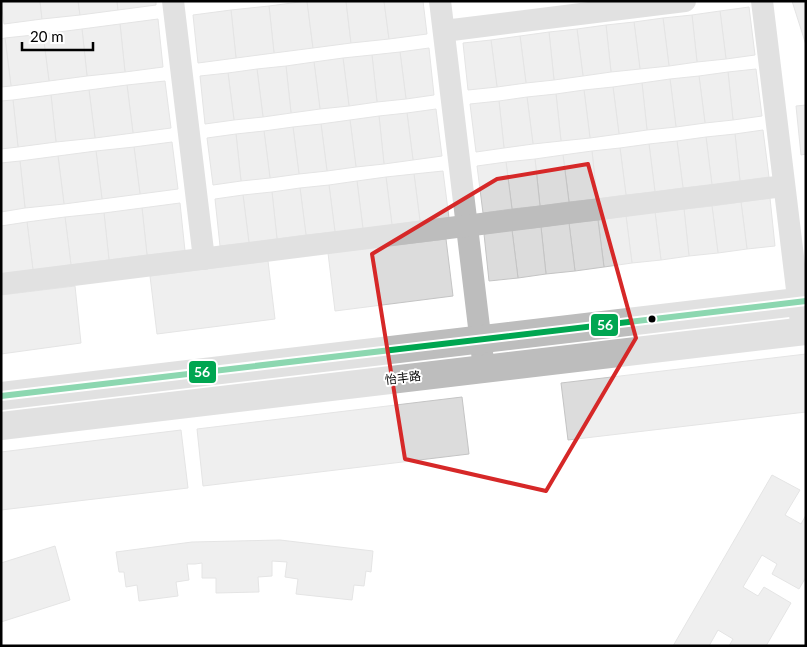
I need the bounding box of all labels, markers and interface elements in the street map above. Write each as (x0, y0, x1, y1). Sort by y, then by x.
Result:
scale bar (22, 20, 94, 52)
text: 20 m (30, 27, 64, 45)
line badge: 56 (590, 313, 619, 337)
unlabelled marker (647, 314, 657, 324)
text: 56 (597, 316, 613, 333)
line badge: 56 (188, 360, 217, 384)
text: 56 (194, 363, 210, 380)
street label: 怡丰路 (384, 368, 422, 387)

